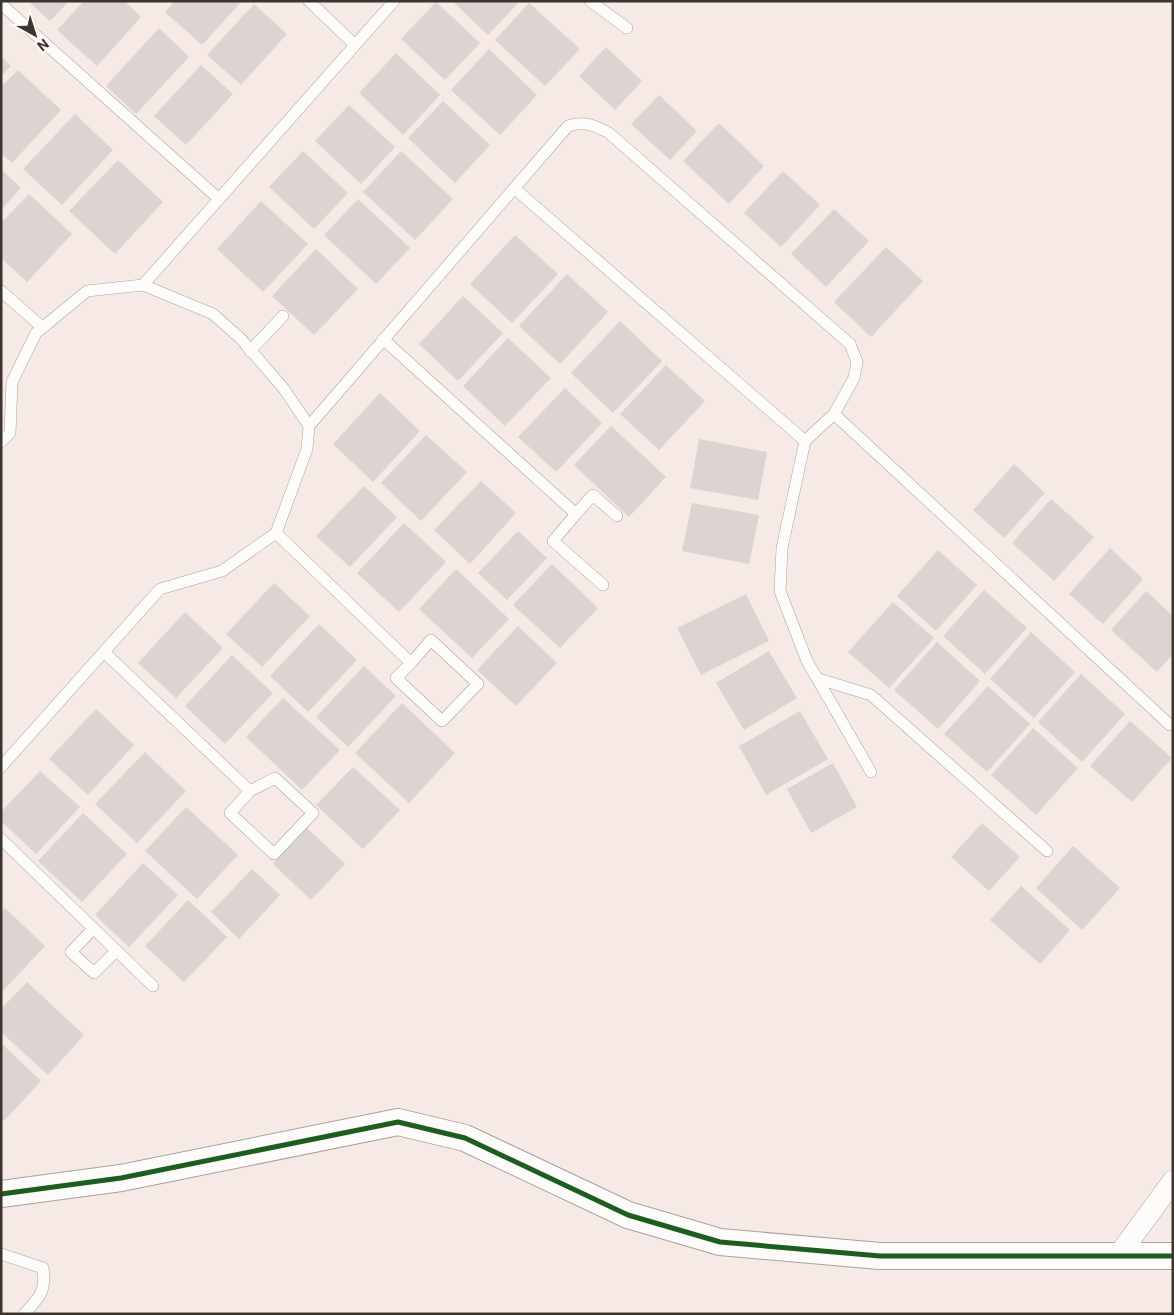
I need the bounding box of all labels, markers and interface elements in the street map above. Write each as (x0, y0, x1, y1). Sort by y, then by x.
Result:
north arrow (10, 10, 60, 60)
text: N (34, 36, 52, 54)

